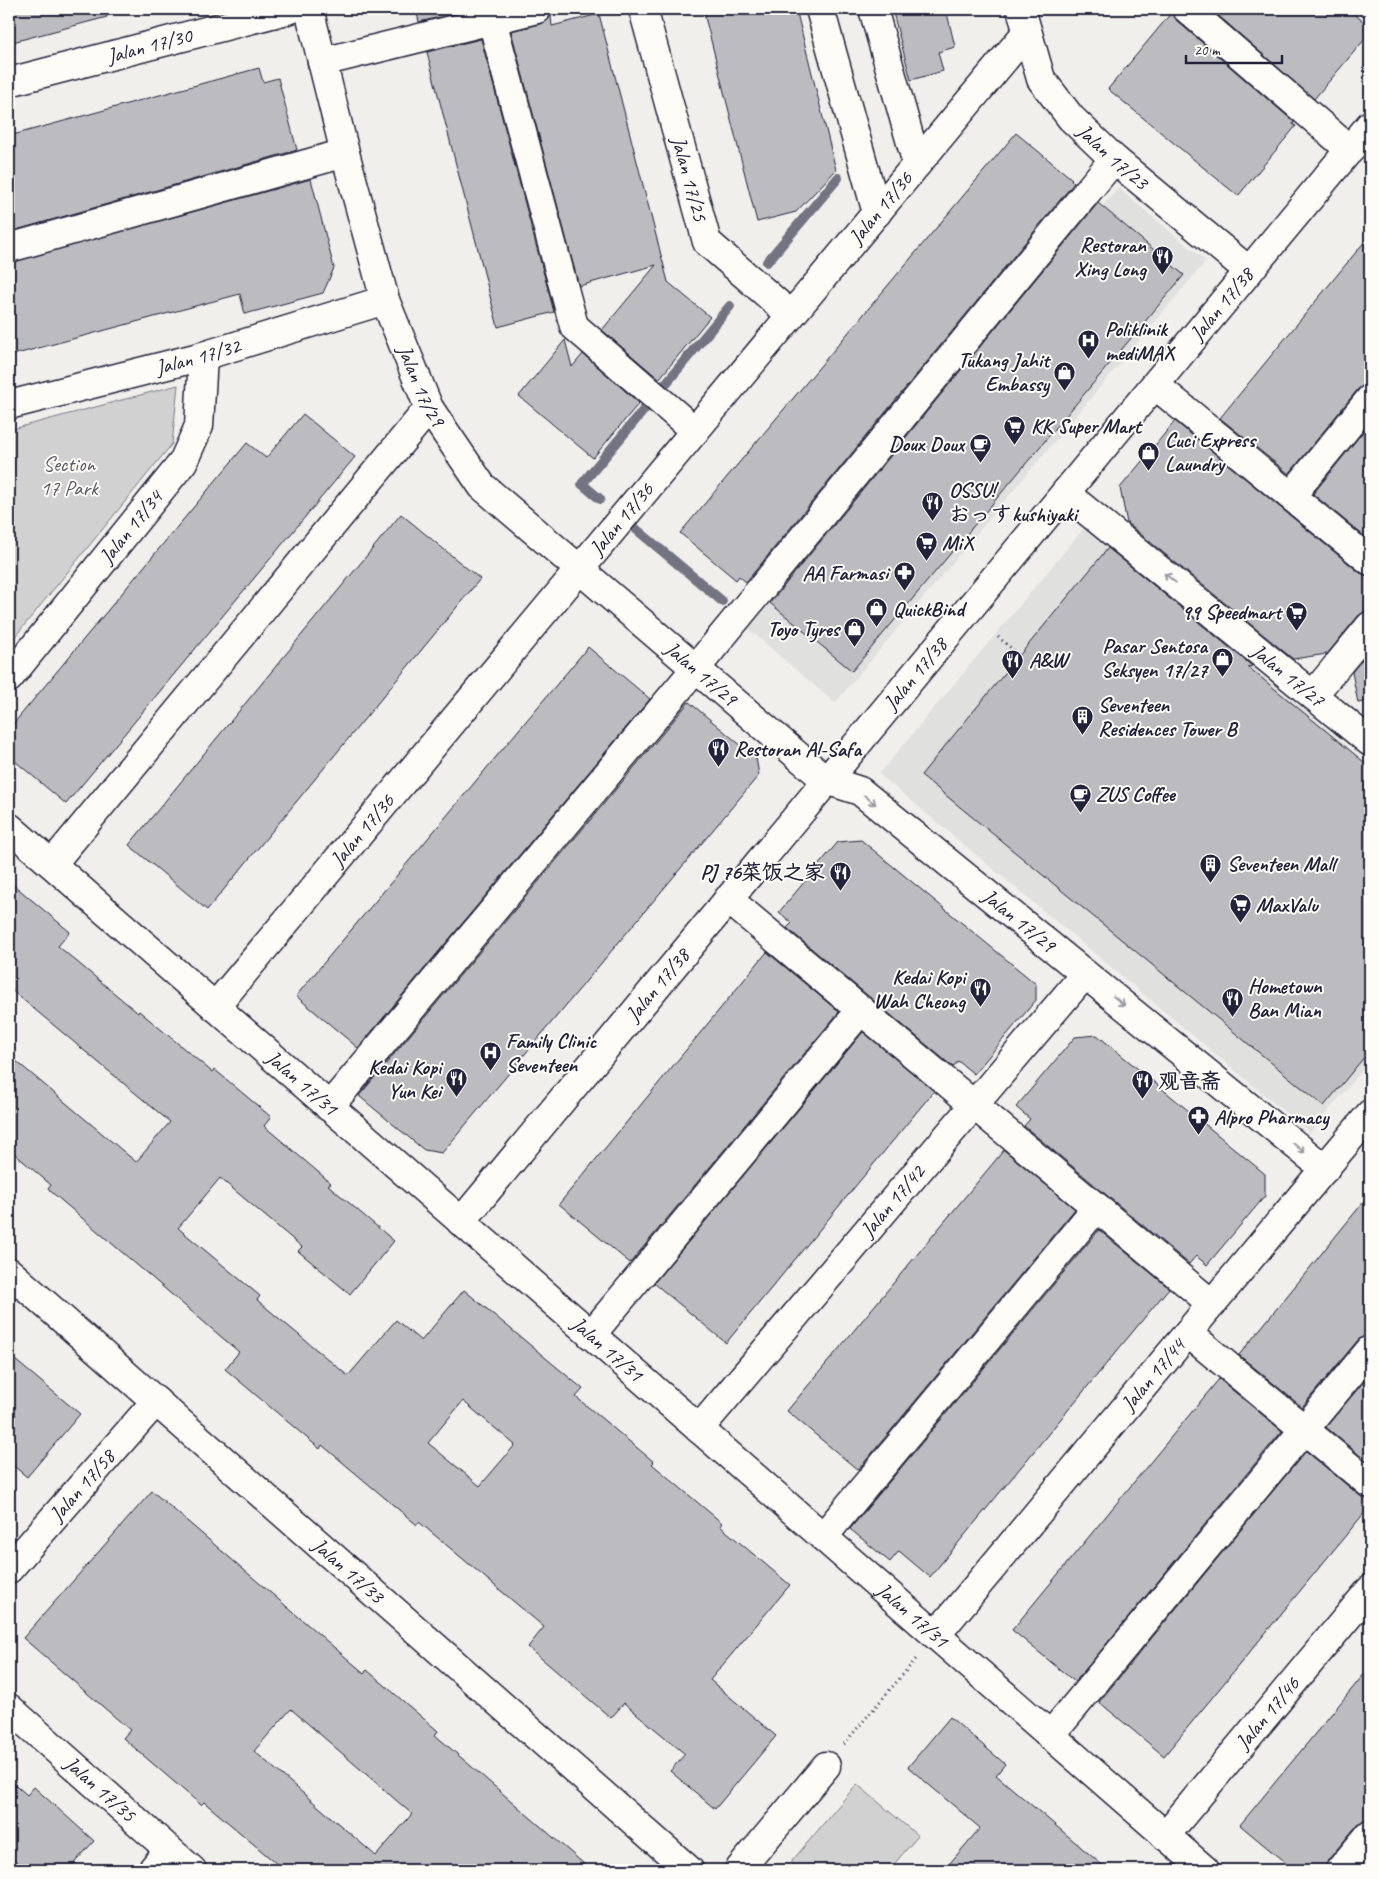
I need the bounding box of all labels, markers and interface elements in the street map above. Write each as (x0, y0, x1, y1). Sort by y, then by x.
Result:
street label: Jalan 17/30 (103, 22, 196, 69)
scale bar (1186, 32, 1283, 64)
text: 20 m (1194, 41, 1221, 60)
street label: Jalan 17/23 (1071, 117, 1155, 196)
street label: Jalan 17/25 (665, 133, 714, 225)
street label: Jalan 17/36 (842, 166, 919, 250)
place label: Restoran Xing Long (1074, 232, 1147, 282)
restaurant icon: Restoran Xing Long (1150, 245, 1174, 276)
street label: Jalan 17/38 (1183, 261, 1261, 347)
place label: Poliklinik mediMAX (1105, 316, 1177, 366)
hospital icon: Poliklinik mediMAX (1077, 329, 1101, 360)
street label: Jalan 17/32 (152, 332, 245, 381)
street label: Jalan 17/29 (391, 340, 452, 433)
place label: Tukang Jahit Embassy (958, 347, 1052, 398)
shop icon: Tukang Jahit Embassy (1053, 360, 1077, 391)
place label: KK Super Mart (1031, 413, 1143, 439)
supermarket icon: KK Super Mart (1003, 414, 1027, 445)
place label: Cuci Express Laundry (1165, 427, 1258, 477)
place label: Doux Doux (889, 431, 966, 457)
cafe icon: Doux Doux (968, 432, 992, 463)
shop icon: Cuci Express Laundry (1137, 440, 1161, 471)
park label: Section 17 Park (40, 451, 99, 501)
street label: Jalan 17/36 (583, 477, 659, 561)
place label: OSSU! おっすkushiyaki (949, 477, 1080, 527)
street label: Jalan 17/34 (93, 483, 170, 570)
restaurant icon: OSSU! おっすkushiyaki (921, 490, 945, 521)
place label: MiX (942, 530, 976, 556)
supermarket icon: MiX (914, 531, 938, 562)
place label: AA Farmasi (802, 560, 891, 586)
pharmacy icon: AA Farmasi (892, 561, 916, 592)
one-way arrow (1163, 573, 1176, 584)
place label: QuickBind (893, 596, 967, 622)
shop icon: QuickBind (865, 597, 889, 628)
place label: 99 Speedmart (1181, 599, 1284, 625)
supermarket icon: 99 Speedmart (1285, 600, 1309, 631)
place label: Toyo Tyres (767, 616, 842, 643)
shop icon: Toyo Tyres (843, 617, 867, 648)
street label: Jalan 17/38 (877, 630, 955, 716)
place label: Pasar Sentosa Seksyen 17/27 (1101, 633, 1210, 683)
street label: Jalan 17/29 (659, 635, 744, 712)
street label: Jalan 17/27 (1246, 637, 1331, 714)
shop icon: Pasar Sentosa Seksyen 17/27 (1211, 646, 1235, 677)
place label: A&W (1029, 647, 1072, 673)
restaurant icon: A&W (1001, 648, 1025, 679)
place label: Seventeen Residences Tower B (1098, 692, 1239, 742)
building icon: Seventeen Residences Tower B (1070, 705, 1094, 736)
place label: Restoran Al-Safa (734, 736, 862, 762)
restaurant icon: Restoran Al-Safa (706, 737, 730, 768)
place label: ZUS Coffee (1096, 781, 1177, 807)
cafe icon: ZUS Coffee (1068, 782, 1092, 813)
street label: Jalan 17/36 (324, 788, 400, 873)
one-way arrow (864, 794, 877, 805)
place label: Seventeen Mall (1227, 851, 1339, 877)
building icon: Seventeen Mall (1199, 852, 1223, 883)
place label: PJ 76菜饭之家 (700, 859, 825, 885)
restaurant icon: PJ 76菜饭之家 (829, 860, 853, 891)
street label: Jalan 17/29 (977, 882, 1062, 959)
place label: MaxValu (1256, 892, 1320, 918)
supermarket icon: MaxValu (1228, 893, 1252, 924)
street label: Jalan 17/38 (619, 941, 697, 1027)
place label: Kedai Kopi Wah Cheong (874, 964, 968, 1014)
place label: Hometown Ban Mian (1248, 973, 1323, 1023)
restaurant icon: Kedai Kopi Wah Cheong (969, 977, 993, 1008)
restaurant icon: Hometown Ban Mian (1220, 986, 1244, 1017)
one-way arrow (1112, 996, 1125, 1007)
place label: Family Clinic Seventeen (506, 1028, 597, 1078)
hospital icon: Family Clinic Seventeen (478, 1041, 502, 1072)
street label: Jalan 17/31 (260, 1044, 345, 1122)
place label: Kedai Kopi Yun Kei (368, 1054, 444, 1104)
restaurant icon: Kedai Kopi Yun Kei (445, 1067, 469, 1098)
place label: 观音斋 (1158, 1068, 1221, 1094)
restaurant icon: 观音斋 (1130, 1069, 1154, 1100)
place label: Alpro Pharmacy (1214, 1104, 1330, 1131)
pharmacy icon: Alpro Pharmacy (1186, 1105, 1210, 1136)
one-way arrow (1293, 1142, 1306, 1153)
street label: Jalan 17/42 (854, 1158, 931, 1243)
street label: Jalan 17/31 (565, 1310, 650, 1388)
street label: Jalan 17/44 (1115, 1331, 1192, 1417)
street label: Jalan 17/58 (43, 1442, 122, 1527)
street label: Jalan 17/33 (307, 1531, 391, 1610)
street label: Jalan 17/31 (871, 1576, 955, 1654)
street label: Jalan 17/46 (1229, 1671, 1306, 1755)
street label: Jalan 17/35 (59, 1750, 143, 1828)

